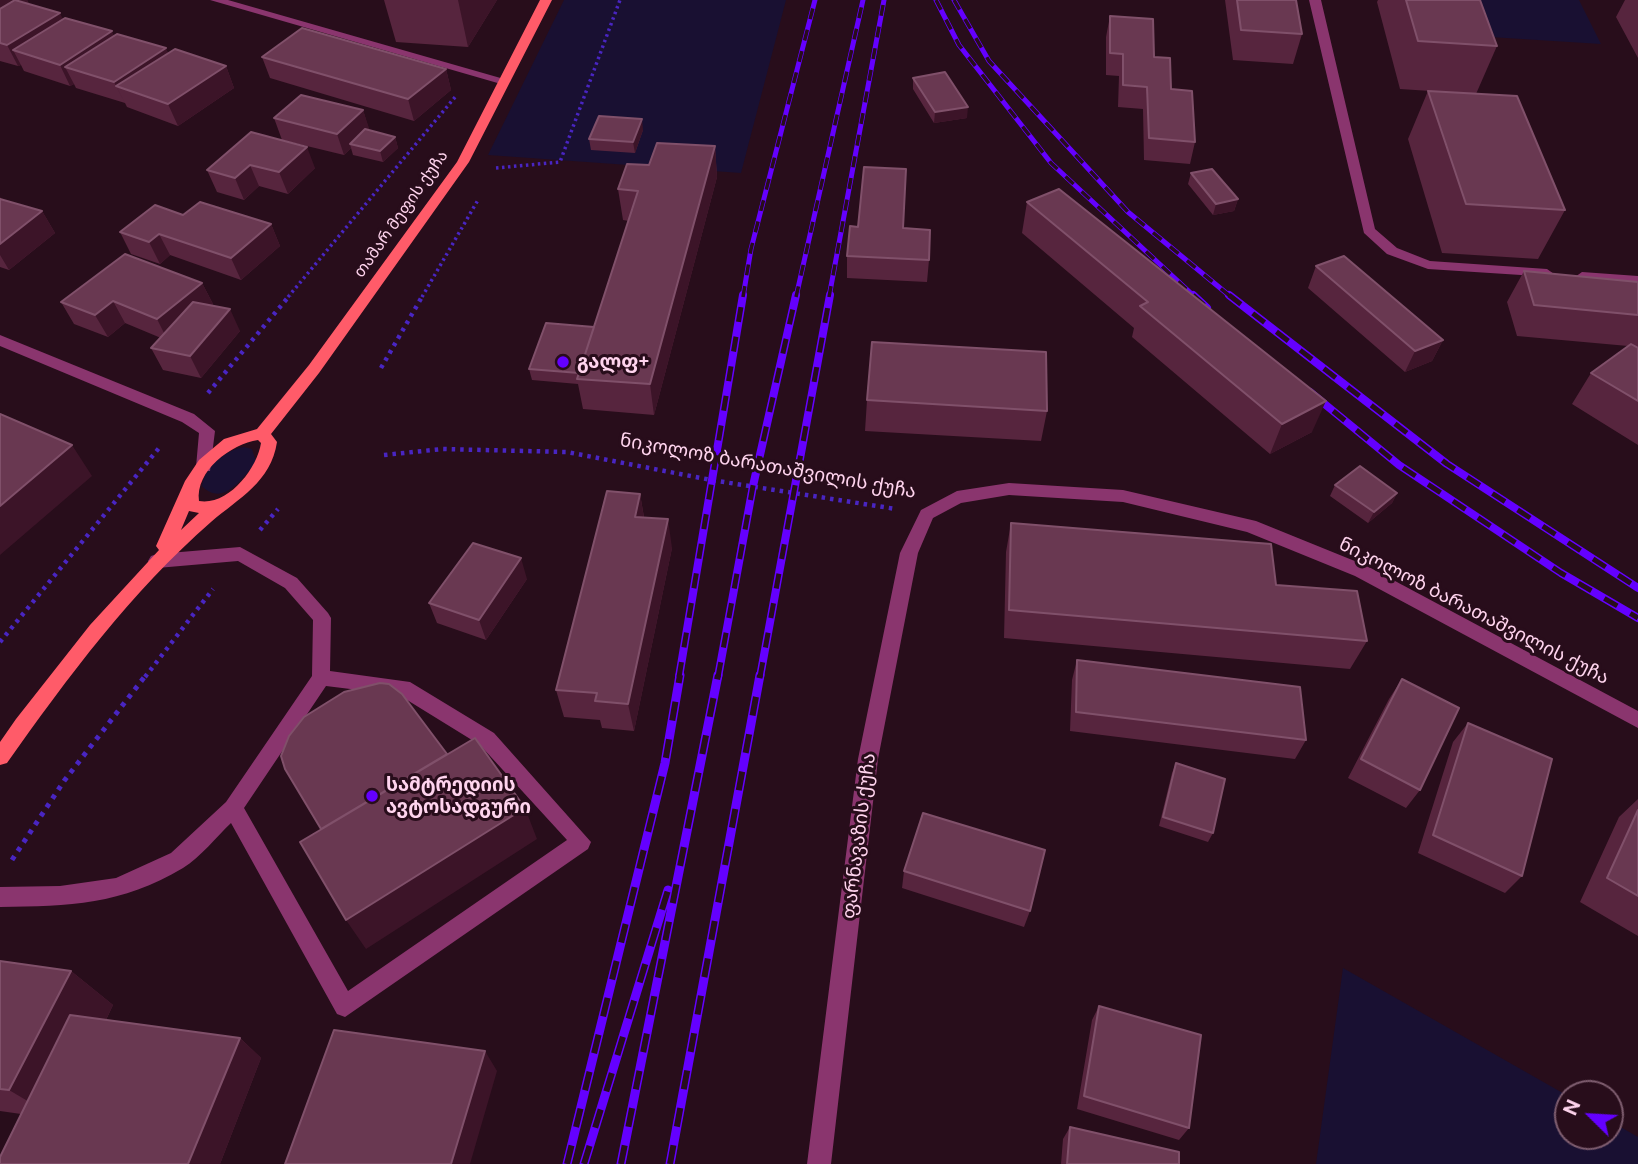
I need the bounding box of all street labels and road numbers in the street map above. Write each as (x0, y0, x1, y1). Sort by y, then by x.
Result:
street label: თამარ მეფის ქუჩა (350, 147, 452, 281)
street label: ნიკოლოზ ბარათაშვილის ქუჩა (618, 429, 918, 503)
street label: ნიკოლოზ ბარათაშვილის ქუჩა (1335, 533, 1613, 689)
street label: ფარნავაზის ქუჩა (838, 752, 880, 920)

